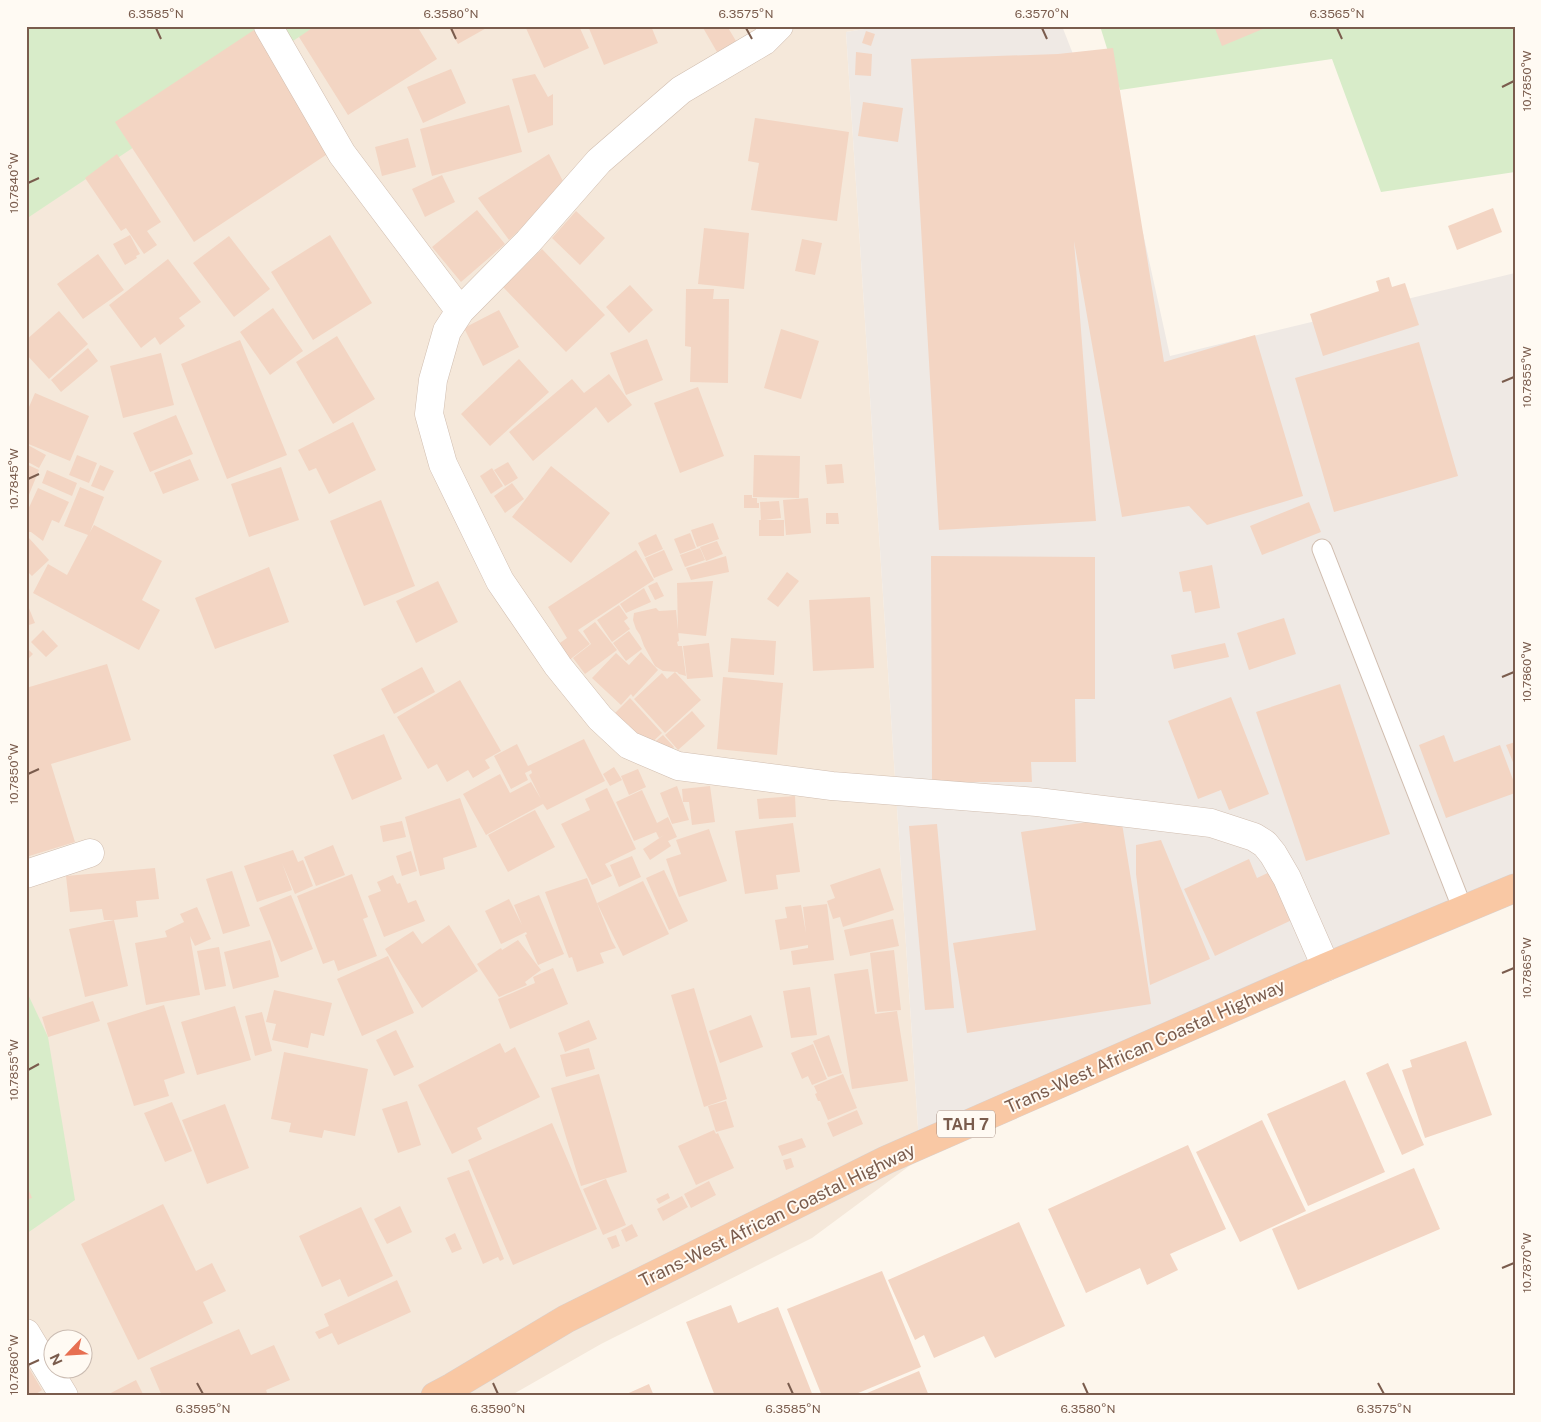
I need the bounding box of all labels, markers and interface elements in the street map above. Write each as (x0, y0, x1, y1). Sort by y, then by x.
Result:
text: 6.3585°N (128, 7, 184, 21)
text: 6.3580°N (423, 7, 479, 21)
text: 6.3575°N (719, 7, 773, 21)
text: 6.3570°N (1015, 7, 1069, 21)
text: 6.3565°N (1309, 7, 1365, 21)
text: 10.7850°W (1520, 50, 1534, 112)
text: 10.7840°W (7, 152, 21, 213)
text: 10.7855°W (1520, 346, 1534, 408)
text: 10.7845°W (7, 448, 21, 510)
text: 10.7860°W (1520, 641, 1534, 702)
text: 10.7850°W (7, 743, 21, 805)
text: 10.7865°W (1520, 937, 1534, 999)
street label: Trans-West African Coastal Highway (1002, 974, 1289, 1117)
text: 10.7855°W (7, 1039, 21, 1101)
road number: TAH 7 (937, 1110, 995, 1138)
street label: Trans-West African Coastal Highway (636, 1139, 919, 1291)
text: 10.7870°W (1520, 1232, 1534, 1293)
north arrow (42, 1330, 92, 1380)
text: 10.7860°W (7, 1334, 21, 1395)
text: N (47, 1351, 66, 1368)
text: 6.3595°N (175, 1402, 231, 1416)
text: 6.3590°N (471, 1402, 525, 1416)
text: 6.3585°N (765, 1402, 821, 1416)
text: 6.3580°N (1060, 1402, 1116, 1416)
text: 6.3575°N (1357, 1402, 1411, 1416)

